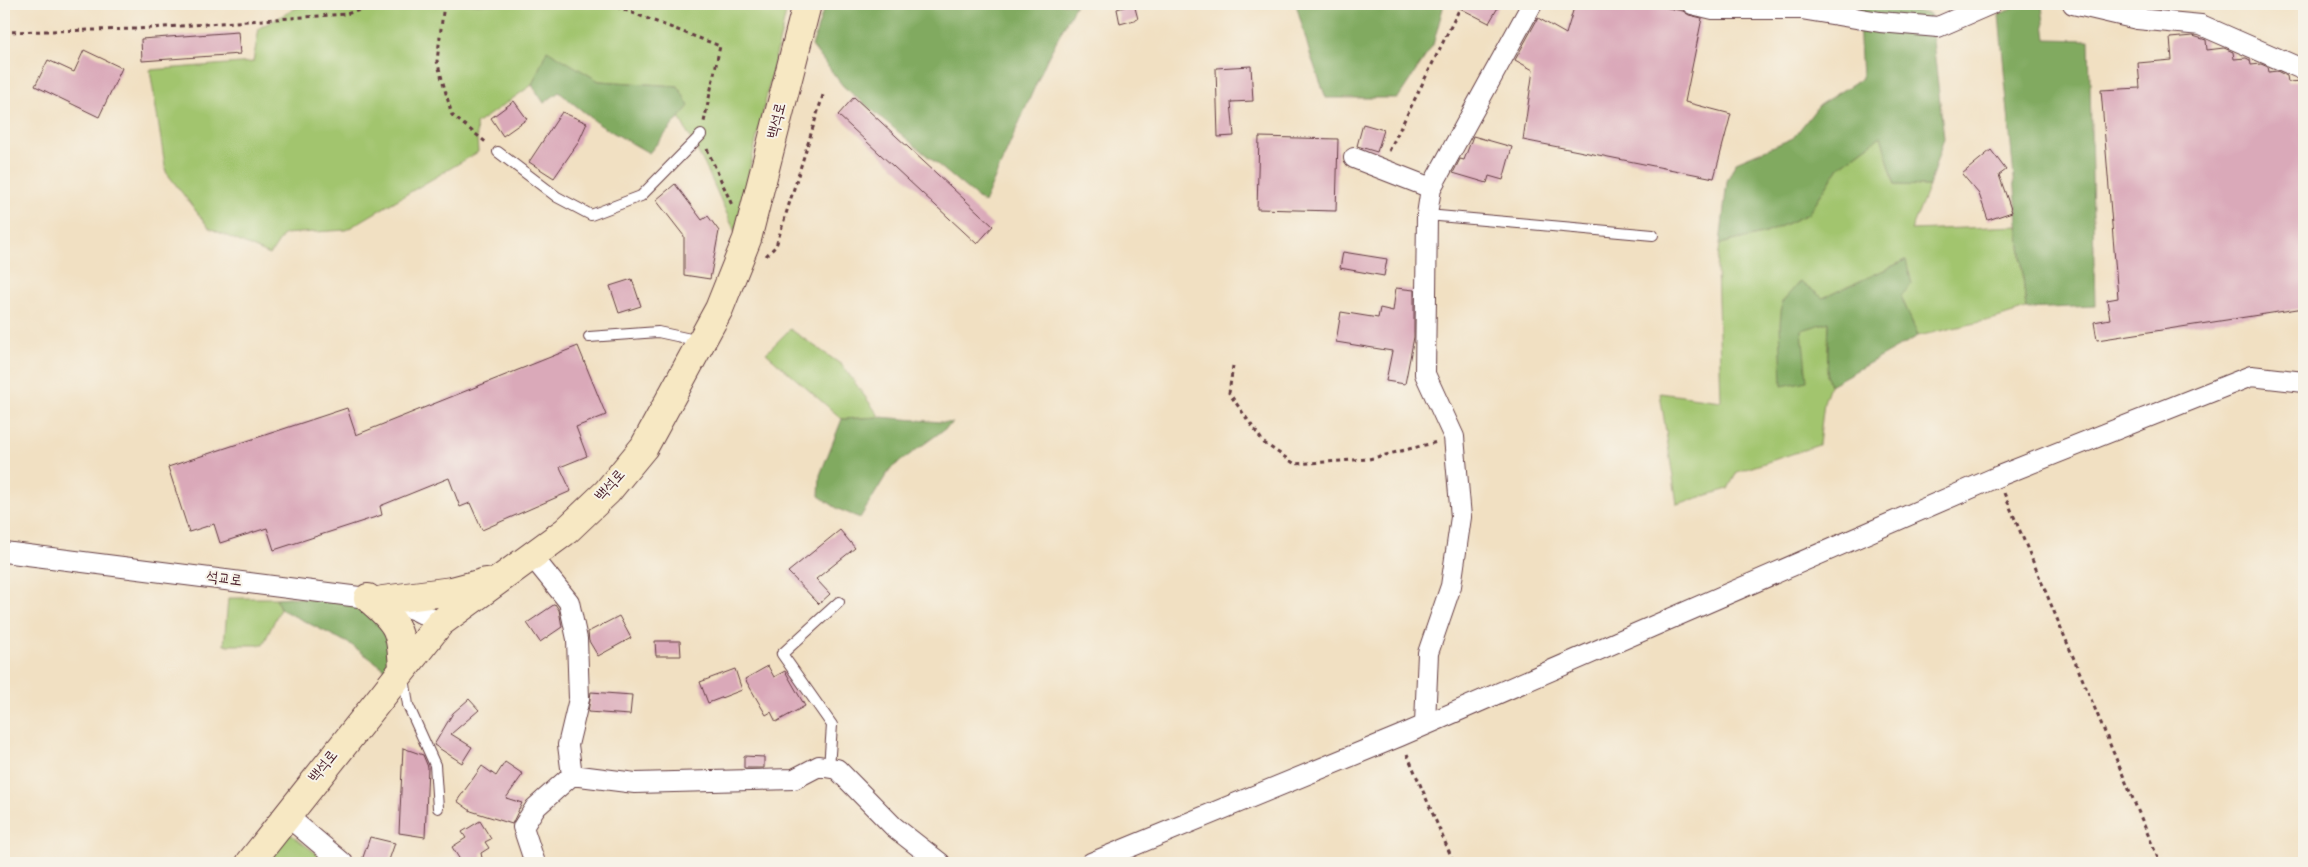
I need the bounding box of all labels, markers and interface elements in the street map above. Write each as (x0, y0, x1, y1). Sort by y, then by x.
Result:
street label: 백석로 (765, 101, 791, 141)
street label: 백석로 (592, 467, 630, 505)
street label: 석교로 (205, 569, 243, 591)
street label: 백석로 (306, 747, 342, 787)

